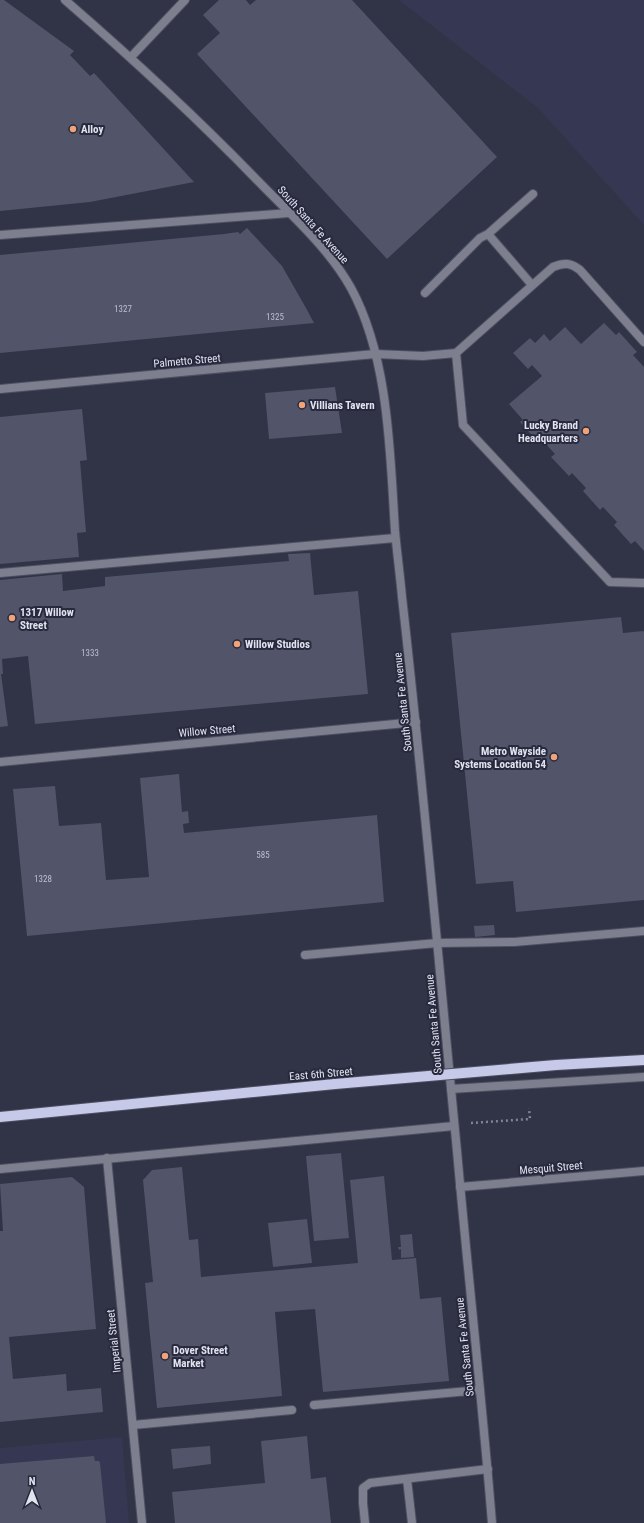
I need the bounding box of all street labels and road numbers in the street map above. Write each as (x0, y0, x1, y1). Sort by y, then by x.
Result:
street label: South Santa Fe Avenue (275, 184, 351, 266)
street label: Palmetto Street (153, 352, 221, 370)
street label: South Santa Fe Avenue (391, 652, 415, 752)
street label: Willow Street (178, 722, 236, 740)
street label: South Santa Fe Avenue (423, 974, 445, 1074)
street label: East 6th Street (289, 1065, 353, 1083)
street label: Mesquit Street (519, 1159, 583, 1177)
street label: South Santa Fe Avenue (453, 1297, 477, 1397)
street label: Imperial Street (104, 1309, 124, 1373)

